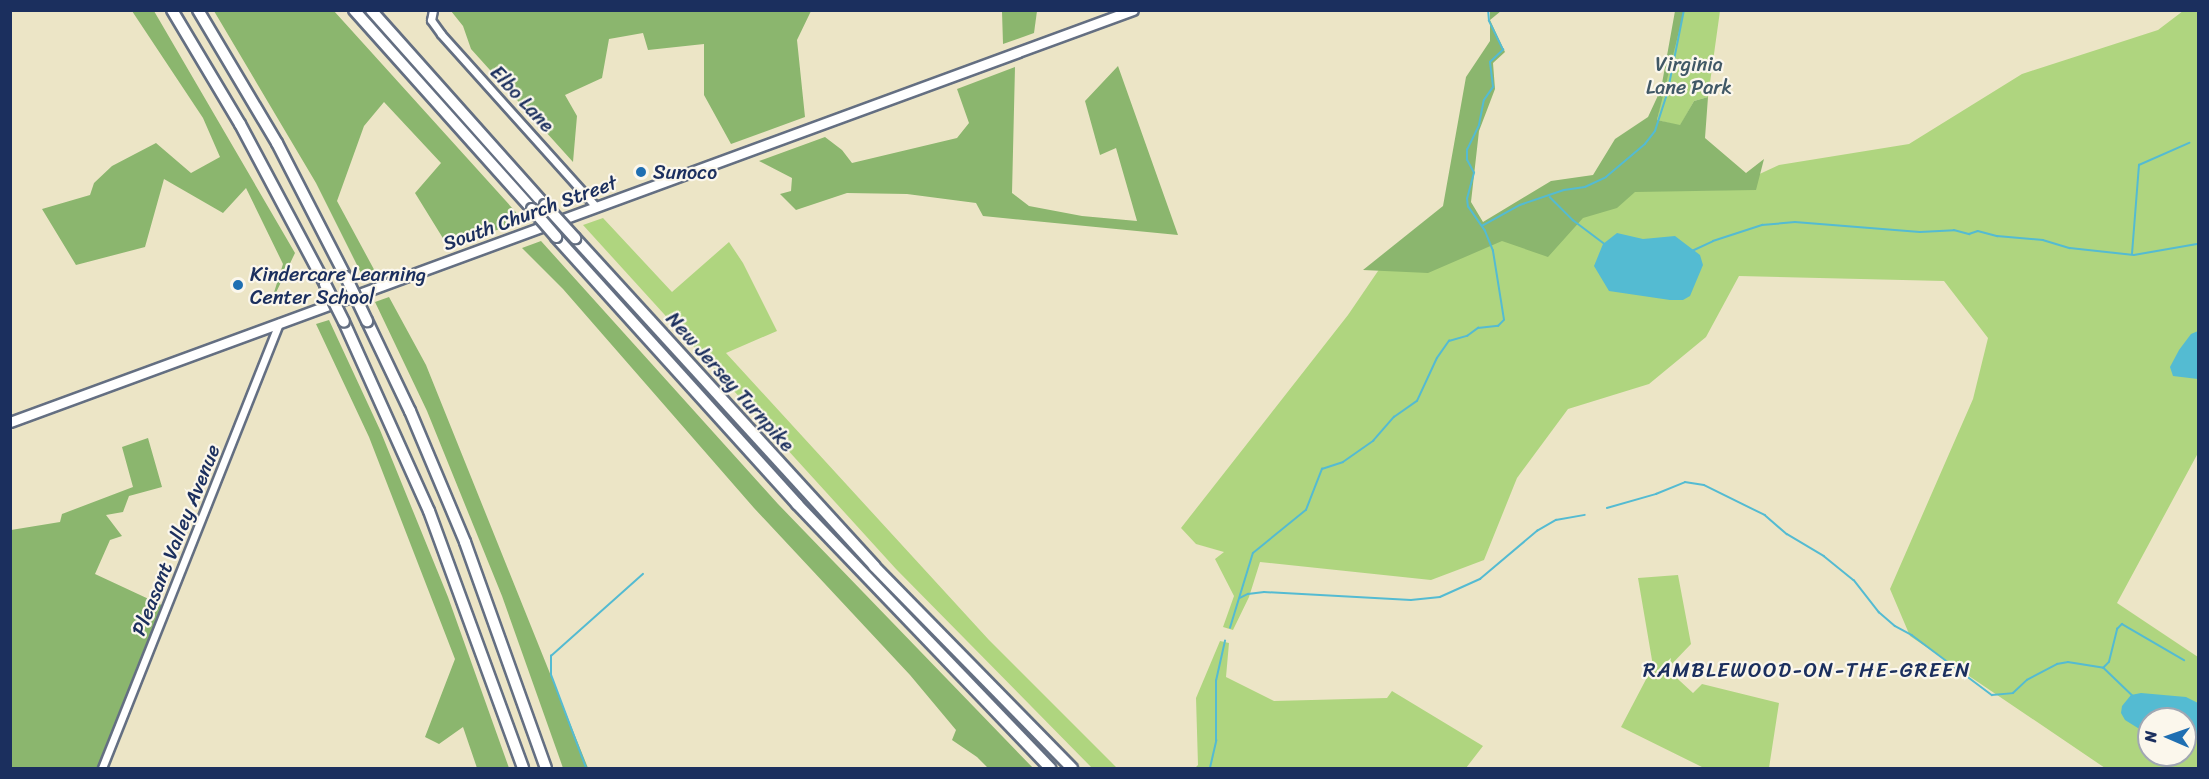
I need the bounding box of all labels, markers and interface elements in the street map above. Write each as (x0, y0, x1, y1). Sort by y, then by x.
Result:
park label: Virginia Lane Park (1646, 53, 1732, 100)
street label: Elbo Lane (485, 60, 559, 138)
place label: Sunoco (653, 160, 717, 184)
marker: Sunoco (634, 165, 648, 179)
street label: South Church Street (440, 170, 620, 256)
place label: Kindercare Learning Center School (250, 262, 426, 309)
marker: Kindercare Learning Center School (231, 278, 245, 292)
street label: New Jersey Turnpike (660, 307, 800, 457)
street label: Pleasant Valley Avenue (127, 441, 225, 639)
district label: RAMBLEWOOD-ON-THE-GREEN (1642, 657, 1972, 683)
north arrow (2137, 707, 2197, 767)
text: N (2136, 730, 2165, 742)

